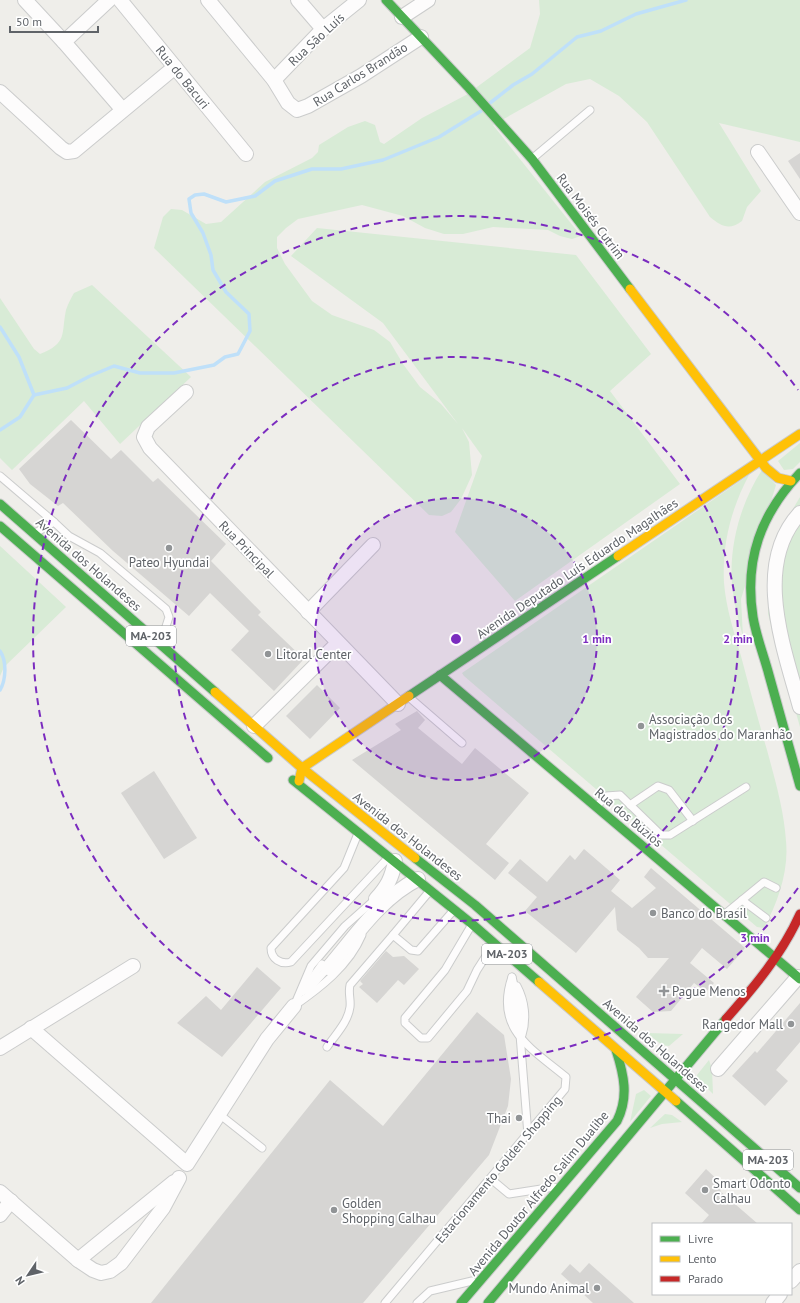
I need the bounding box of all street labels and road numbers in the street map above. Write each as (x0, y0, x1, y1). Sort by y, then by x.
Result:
street label: Rua São Luís (285, 9, 348, 70)
street label: Rua Carlos Brandão (310, 39, 411, 110)
street label: Rua do Bacuri (152, 42, 213, 112)
street label: Rua Moisés Cutrim (553, 170, 628, 263)
street label: Avenida Deputado Luís Eduardo Magalhães (473, 494, 681, 642)
street label: Avenida dos Holandeses (32, 514, 145, 615)
street label: Rua Principal (215, 517, 278, 582)
road number: MA-203 (126, 626, 176, 646)
street label: Rua dos Búzios (591, 784, 666, 851)
street label: Avenida dos Holandeses (349, 788, 466, 884)
road number: MA-203 (482, 944, 532, 964)
street label: Avenida dos Holandeses (599, 995, 712, 1096)
street label: Estacionamento Golden Shopping (432, 1092, 565, 1247)
street label: Avenida Doutor Alfredo Salim Dualibe (464, 1107, 612, 1279)
road number: MA-203 (743, 1150, 793, 1170)

